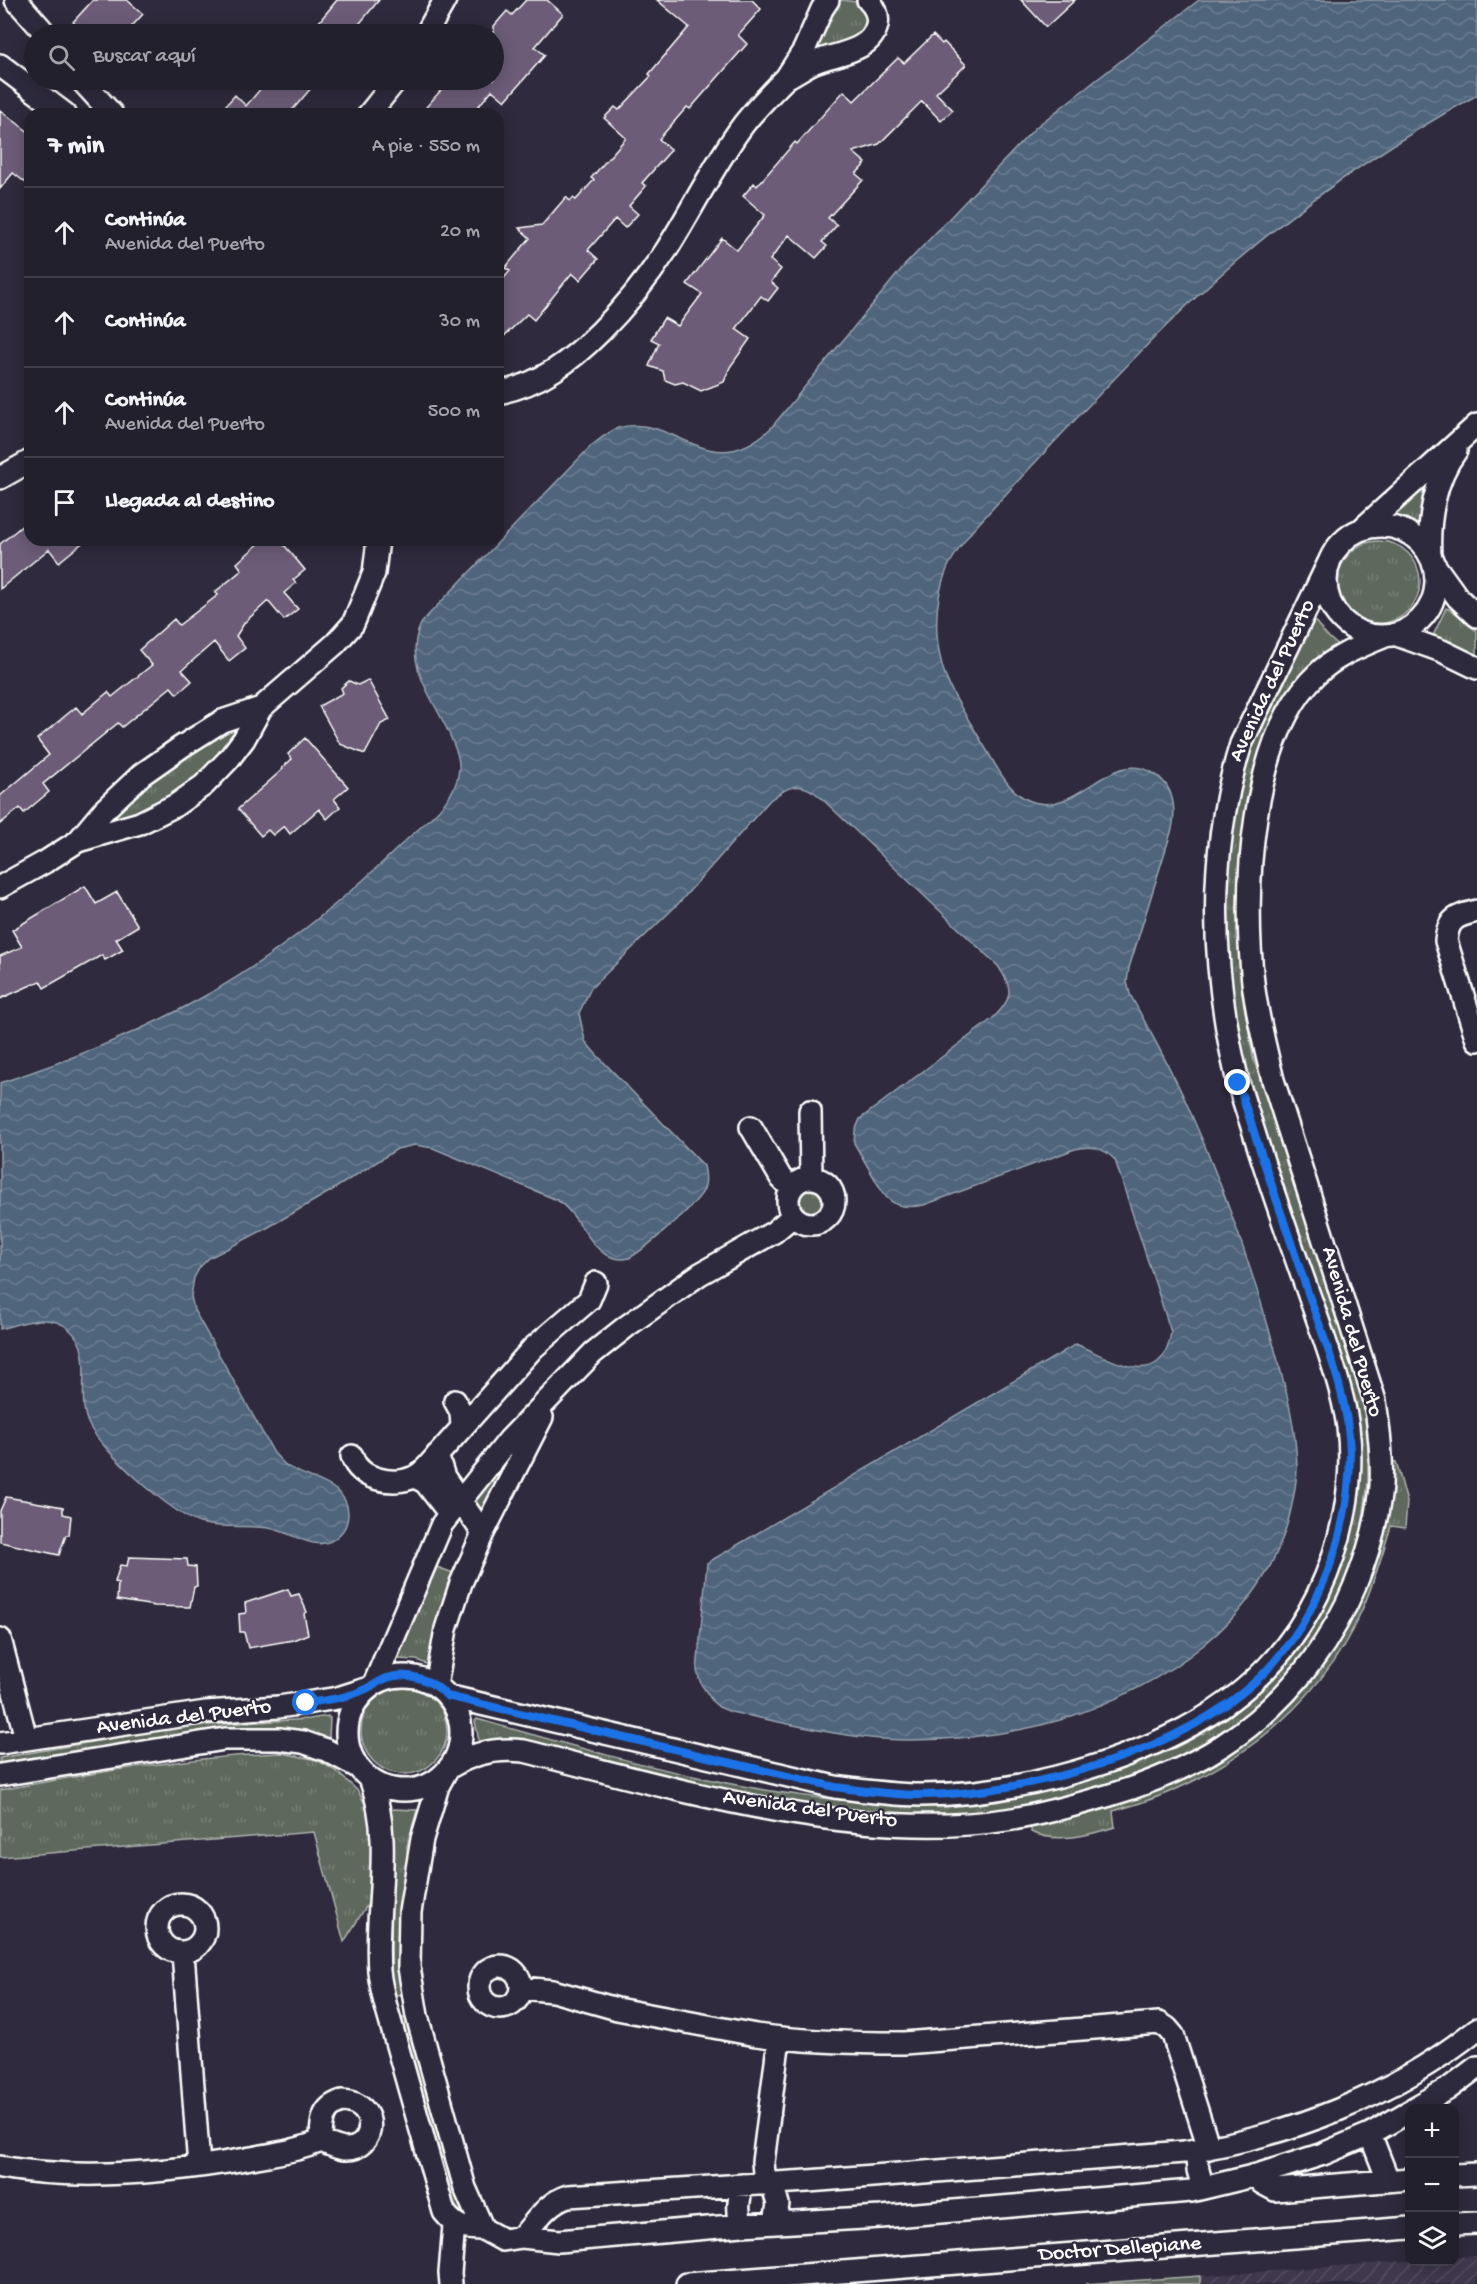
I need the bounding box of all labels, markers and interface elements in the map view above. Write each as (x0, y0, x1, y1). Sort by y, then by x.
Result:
search box (24, 24, 504, 90)
icon: search (45, 41, 78, 74)
text: Buscar aquí (93, 44, 196, 70)
text: 7 min (48, 132, 104, 163)
text: A pie · 550 m (372, 136, 480, 159)
text: Continúa (105, 208, 186, 234)
icon: ahead (48, 216, 81, 249)
text: 20 m (440, 221, 480, 244)
text: Avenida del Puerto (105, 234, 265, 257)
icon: ahead (48, 306, 81, 339)
text: Continúa (105, 309, 186, 335)
text: 30 m (439, 311, 480, 334)
text: Continúa (105, 388, 186, 414)
icon: ahead (48, 396, 81, 429)
text: 500 m (428, 401, 480, 424)
text: Avenida del Puerto (105, 414, 265, 437)
icon: arrive (48, 486, 81, 519)
text: Llegada al destino (105, 489, 275, 515)
street label: Avenida del Puerto (1224, 596, 1322, 766)
route end (1224, 1069, 1250, 1095)
street label: Avenida del Puerto (1314, 1244, 1388, 1420)
route start (292, 1689, 318, 1715)
street label: Avenida del Puerto (95, 1694, 273, 1742)
street label: Avenida del Puerto (721, 1785, 899, 1835)
map controls (1405, 2104, 1459, 2266)
button: + (1405, 2104, 1459, 2158)
button: − (1405, 2158, 1459, 2212)
button: layers (1405, 2212, 1459, 2266)
street label: Doctor Dellepiane (1036, 2231, 1203, 2269)

